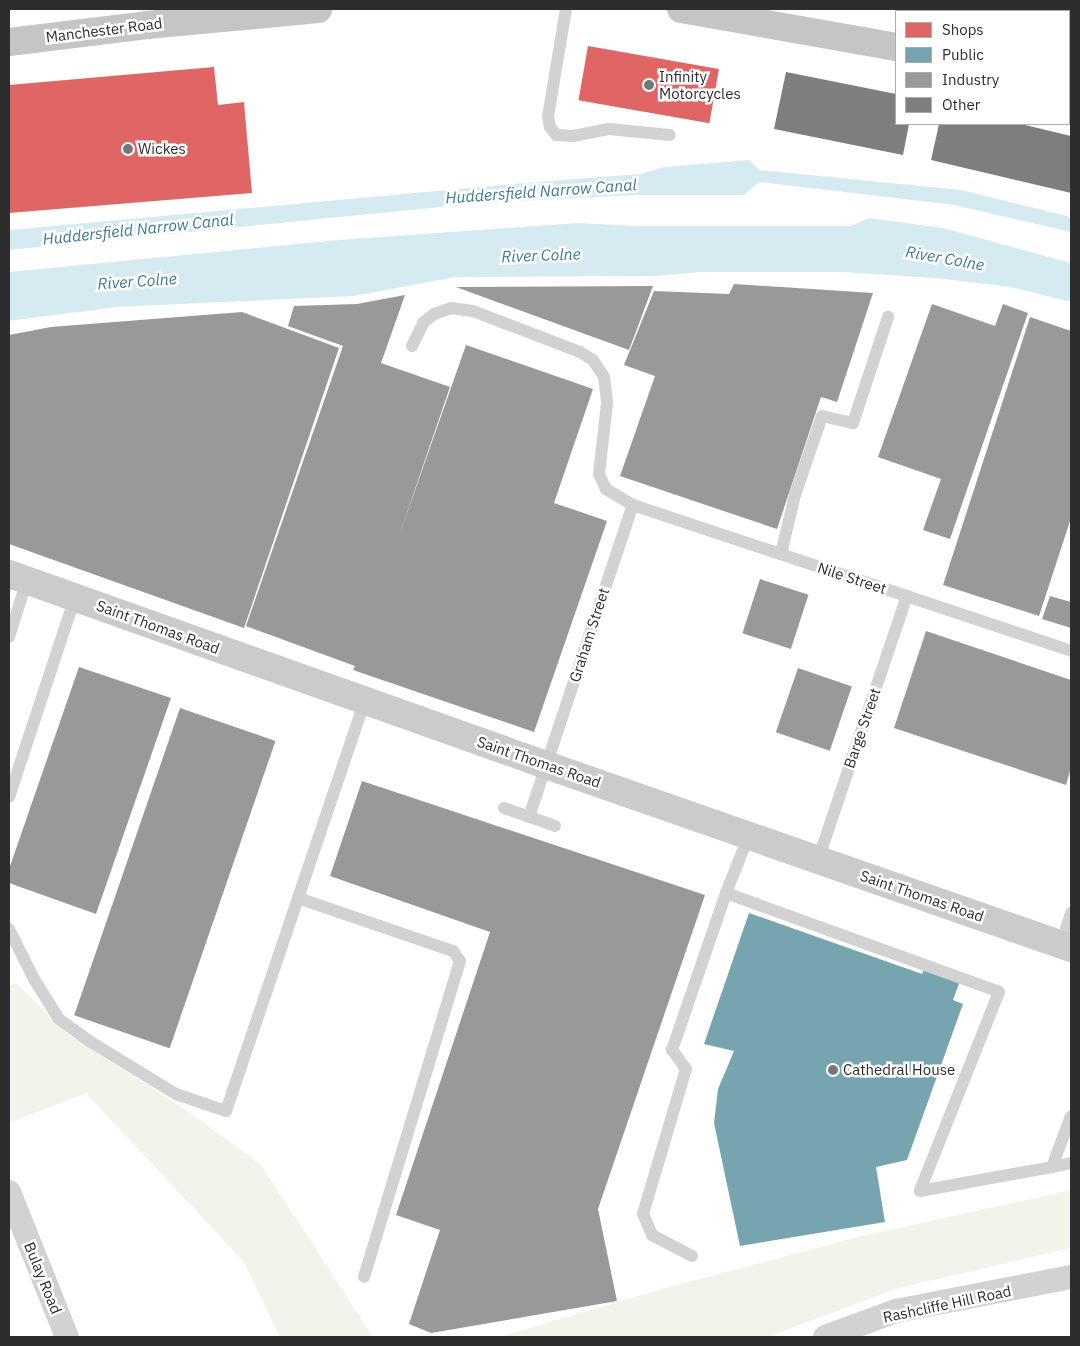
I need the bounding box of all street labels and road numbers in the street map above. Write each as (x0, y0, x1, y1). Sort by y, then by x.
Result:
street label: Manchester Road (45, 14, 163, 46)
street label: Nile Street (815, 558, 889, 598)
street label: Graham Street (565, 586, 613, 684)
street label: Saint Thomas Road (94, 596, 222, 658)
street label: Barge Street (840, 685, 884, 771)
street label: Saint Thomas Road (475, 732, 603, 792)
street label: Saint Thomas Road (858, 866, 986, 926)
street label: Bulay Road (20, 1239, 66, 1317)
street label: Rashcliffe Hill Road (881, 1282, 1013, 1326)

